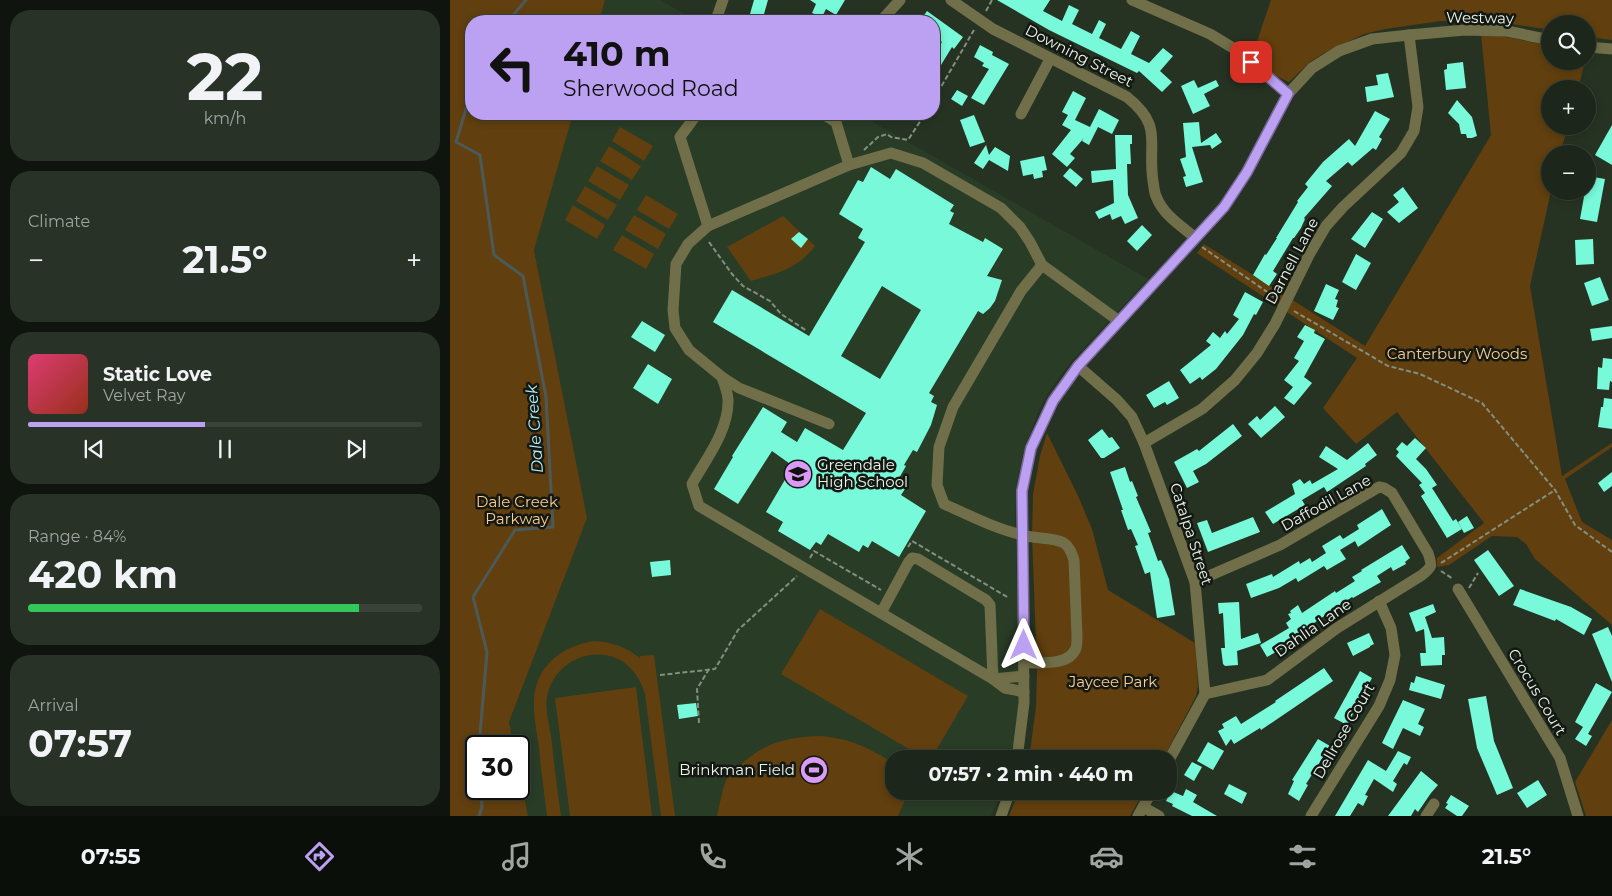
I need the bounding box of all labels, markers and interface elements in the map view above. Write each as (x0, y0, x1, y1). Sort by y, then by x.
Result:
street label: Westway (1446, 7, 1515, 28)
map controls (1541, 15, 1596, 200)
button: search (1541, 15, 1596, 70)
street label: Downing Street (1022, 20, 1136, 91)
text: 410 m (563, 32, 670, 75)
icon: left (480, 35, 545, 100)
text: 22 (187, 37, 263, 116)
pin (1230, 41, 1272, 83)
icon: arrive (1237, 48, 1265, 76)
text: Sherwood Road (563, 75, 739, 102)
button: + (1541, 80, 1596, 135)
text: km/h (204, 109, 246, 128)
button: − (1541, 145, 1596, 200)
text: Climate (28, 212, 90, 231)
street label: Darnell Lane (1261, 214, 1322, 307)
text: 21.5° (182, 236, 268, 283)
text: − (28, 243, 44, 277)
text: + (406, 243, 422, 277)
park label: Canterbury Woods (1387, 344, 1527, 363)
text: Static Love (103, 363, 212, 386)
water label: Dale Creek (522, 383, 547, 474)
text: Velvet Ray (103, 386, 185, 405)
icon: previous (80, 435, 108, 463)
icon: pause (211, 435, 239, 463)
icon: next (342, 435, 370, 463)
place label: Greendale High School (817, 455, 908, 491)
school or university icon: Greendale High School (783, 459, 813, 489)
street label: Daffodil Lane (1278, 470, 1374, 535)
street label: Catalpa Street (1166, 480, 1217, 587)
park label: Dale Creek Parkway (476, 492, 558, 528)
text: Range · 84% (28, 527, 126, 546)
text: 420 km (28, 551, 178, 598)
street label: Dahlia Lane (1271, 594, 1355, 661)
position arrow (997, 618, 1049, 670)
street label: Crocus Court (1504, 645, 1571, 739)
park label: Jaycee Park (1068, 672, 1157, 691)
street label: Dellrose Court (1309, 680, 1379, 782)
text: Arrival (28, 696, 78, 715)
text: 07:57 (28, 720, 132, 767)
speed limit sign: 30 (465, 735, 530, 800)
sports icon: Brinkman Field (799, 755, 829, 785)
place label: Brinkman Field (679, 760, 795, 779)
text: 07:57 · 2 min · 440 m (929, 763, 1133, 786)
icon: directions (302, 839, 337, 874)
icon: music (499, 839, 534, 874)
icon: phone (695, 839, 730, 874)
icon: climate (892, 839, 927, 874)
icon: car (1089, 839, 1124, 874)
icon: filters (1285, 839, 1320, 874)
text: 07:55 (81, 843, 141, 870)
text: 21.5° (1482, 843, 1531, 870)

